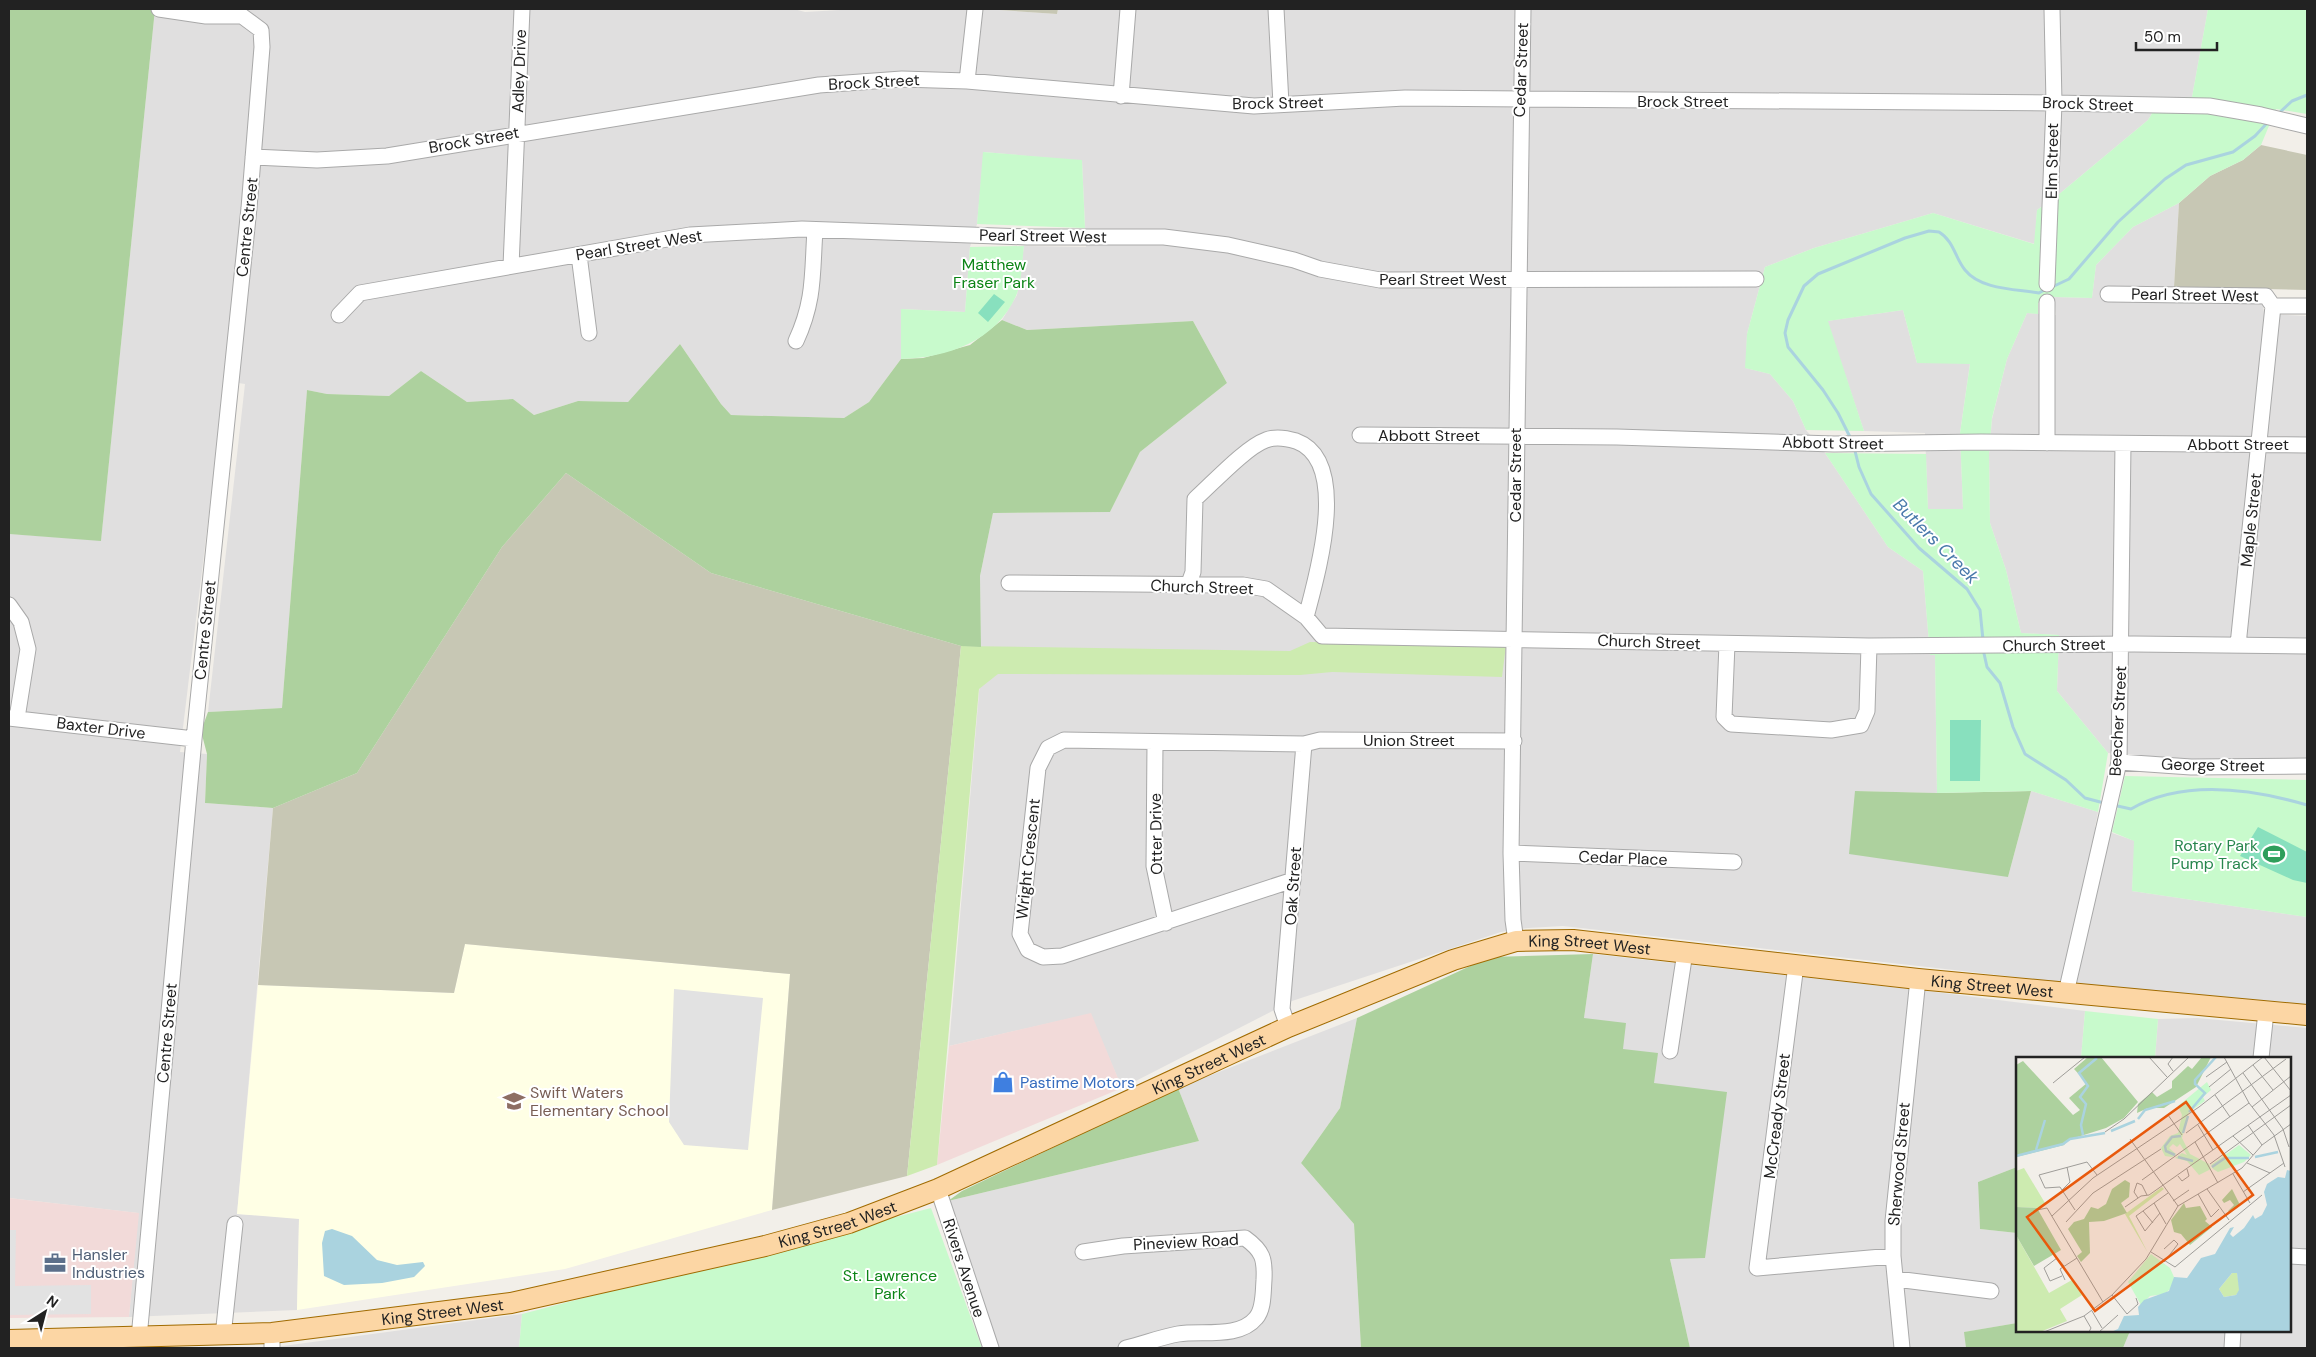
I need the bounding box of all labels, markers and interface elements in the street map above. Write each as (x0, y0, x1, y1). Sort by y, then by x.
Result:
scale bar (2136, 20, 2217, 52)
street label: Cedar Street (1509, 22, 1533, 118)
text: 50 m (2144, 27, 2181, 47)
street label: Adley Drive (507, 29, 531, 113)
street label: Brock Street (828, 69, 920, 95)
street label: Brock Street (1637, 91, 1729, 112)
street label: Brock Street (1232, 92, 1324, 114)
street label: Brock Street (2042, 92, 2134, 116)
street label: Brock Street (427, 122, 521, 158)
street label: Elm Street (2041, 123, 2063, 199)
street label: Centre Street (231, 176, 263, 278)
street label: Pearl Street West (979, 224, 1107, 248)
street label: Pearl Street West (574, 225, 704, 265)
park label: Matthew Fraser Park (953, 254, 1035, 293)
street label: Pearl Street West (1379, 269, 1507, 290)
street label: Pearl Street West (2131, 283, 2259, 307)
street label: Abbott Street (1378, 425, 1480, 446)
street label: Cedar Street (1505, 428, 1526, 522)
street label: Abbott Street (1782, 432, 1884, 454)
street label: Abbott Street (2187, 434, 2289, 455)
street label: Maple Street (2236, 472, 2266, 568)
water label: Butlers Creek (1888, 493, 1985, 590)
street label: Church Street (1150, 575, 1254, 599)
street label: Centre Street (189, 579, 221, 681)
street label: Church Street (1597, 630, 1701, 654)
street label: Church Street (2002, 634, 2106, 656)
street label: Beecher Street (2105, 665, 2131, 777)
street label: Baxter Drive (55, 712, 147, 744)
street label: Union Street (1363, 730, 1455, 751)
street label: George Street (2161, 754, 2265, 776)
street label: Otter Drive (1145, 793, 1167, 875)
street label: Wright Crescent (1011, 797, 1045, 921)
place label: Rotary Park Pump Track (2171, 835, 2258, 874)
sports icon: Rotary Park Pump Track (2261, 841, 2287, 867)
street label: Oak Street (1280, 846, 1306, 926)
street label: Cedar Place (1578, 846, 1668, 870)
street label: King Street West (1528, 929, 1652, 959)
street label: King Street West (1930, 970, 2054, 1002)
street label: Centre Street (152, 982, 182, 1084)
street label: King Street West (1149, 1028, 1269, 1099)
street label: McCready Street (1759, 1052, 1795, 1180)
inset map (2016, 1057, 2291, 1332)
shop icon: Pastime Motors (990, 1069, 1016, 1095)
place label: Pastime Motors (1020, 1072, 1135, 1093)
place label: Swift Waters Elementary School (530, 1082, 668, 1121)
school or university icon: Swift Waters Elementary School (501, 1088, 527, 1114)
street label: Sherwood Street (1883, 1101, 1915, 1227)
street label: King Street West (776, 1195, 900, 1252)
street label: Rivers Avenue (938, 1216, 990, 1320)
street label: Pineview Road (1133, 1229, 1239, 1255)
place label: Hansler Industries (72, 1244, 145, 1283)
office icon: Hansler Industries (42, 1250, 68, 1276)
park label: St. Lawrence Park (843, 1265, 937, 1304)
north arrow (20, 1287, 70, 1337)
text: N (43, 1291, 62, 1312)
street label: King Street West (380, 1294, 505, 1330)

